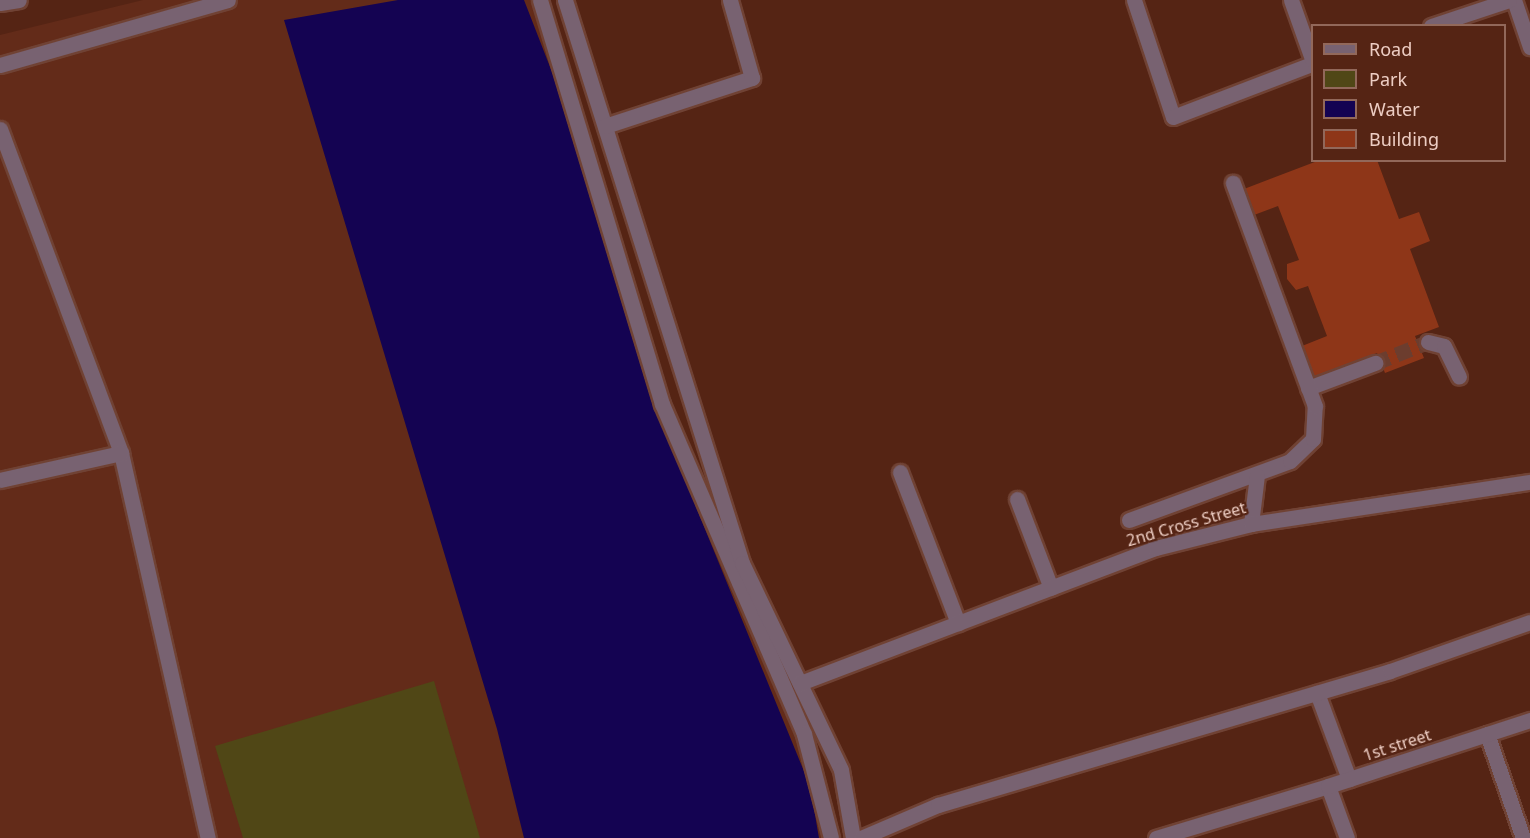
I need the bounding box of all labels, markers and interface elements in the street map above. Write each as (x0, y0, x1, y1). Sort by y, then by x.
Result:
legend (1311, 24, 1506, 162)
text: Road (1369, 37, 1412, 61)
text: Park (1369, 67, 1407, 91)
text: Water (1369, 97, 1420, 121)
text: Building (1369, 127, 1439, 151)
street label: 2nd Cross Street (1124, 498, 1248, 550)
street label: 1st street (1361, 725, 1433, 765)

